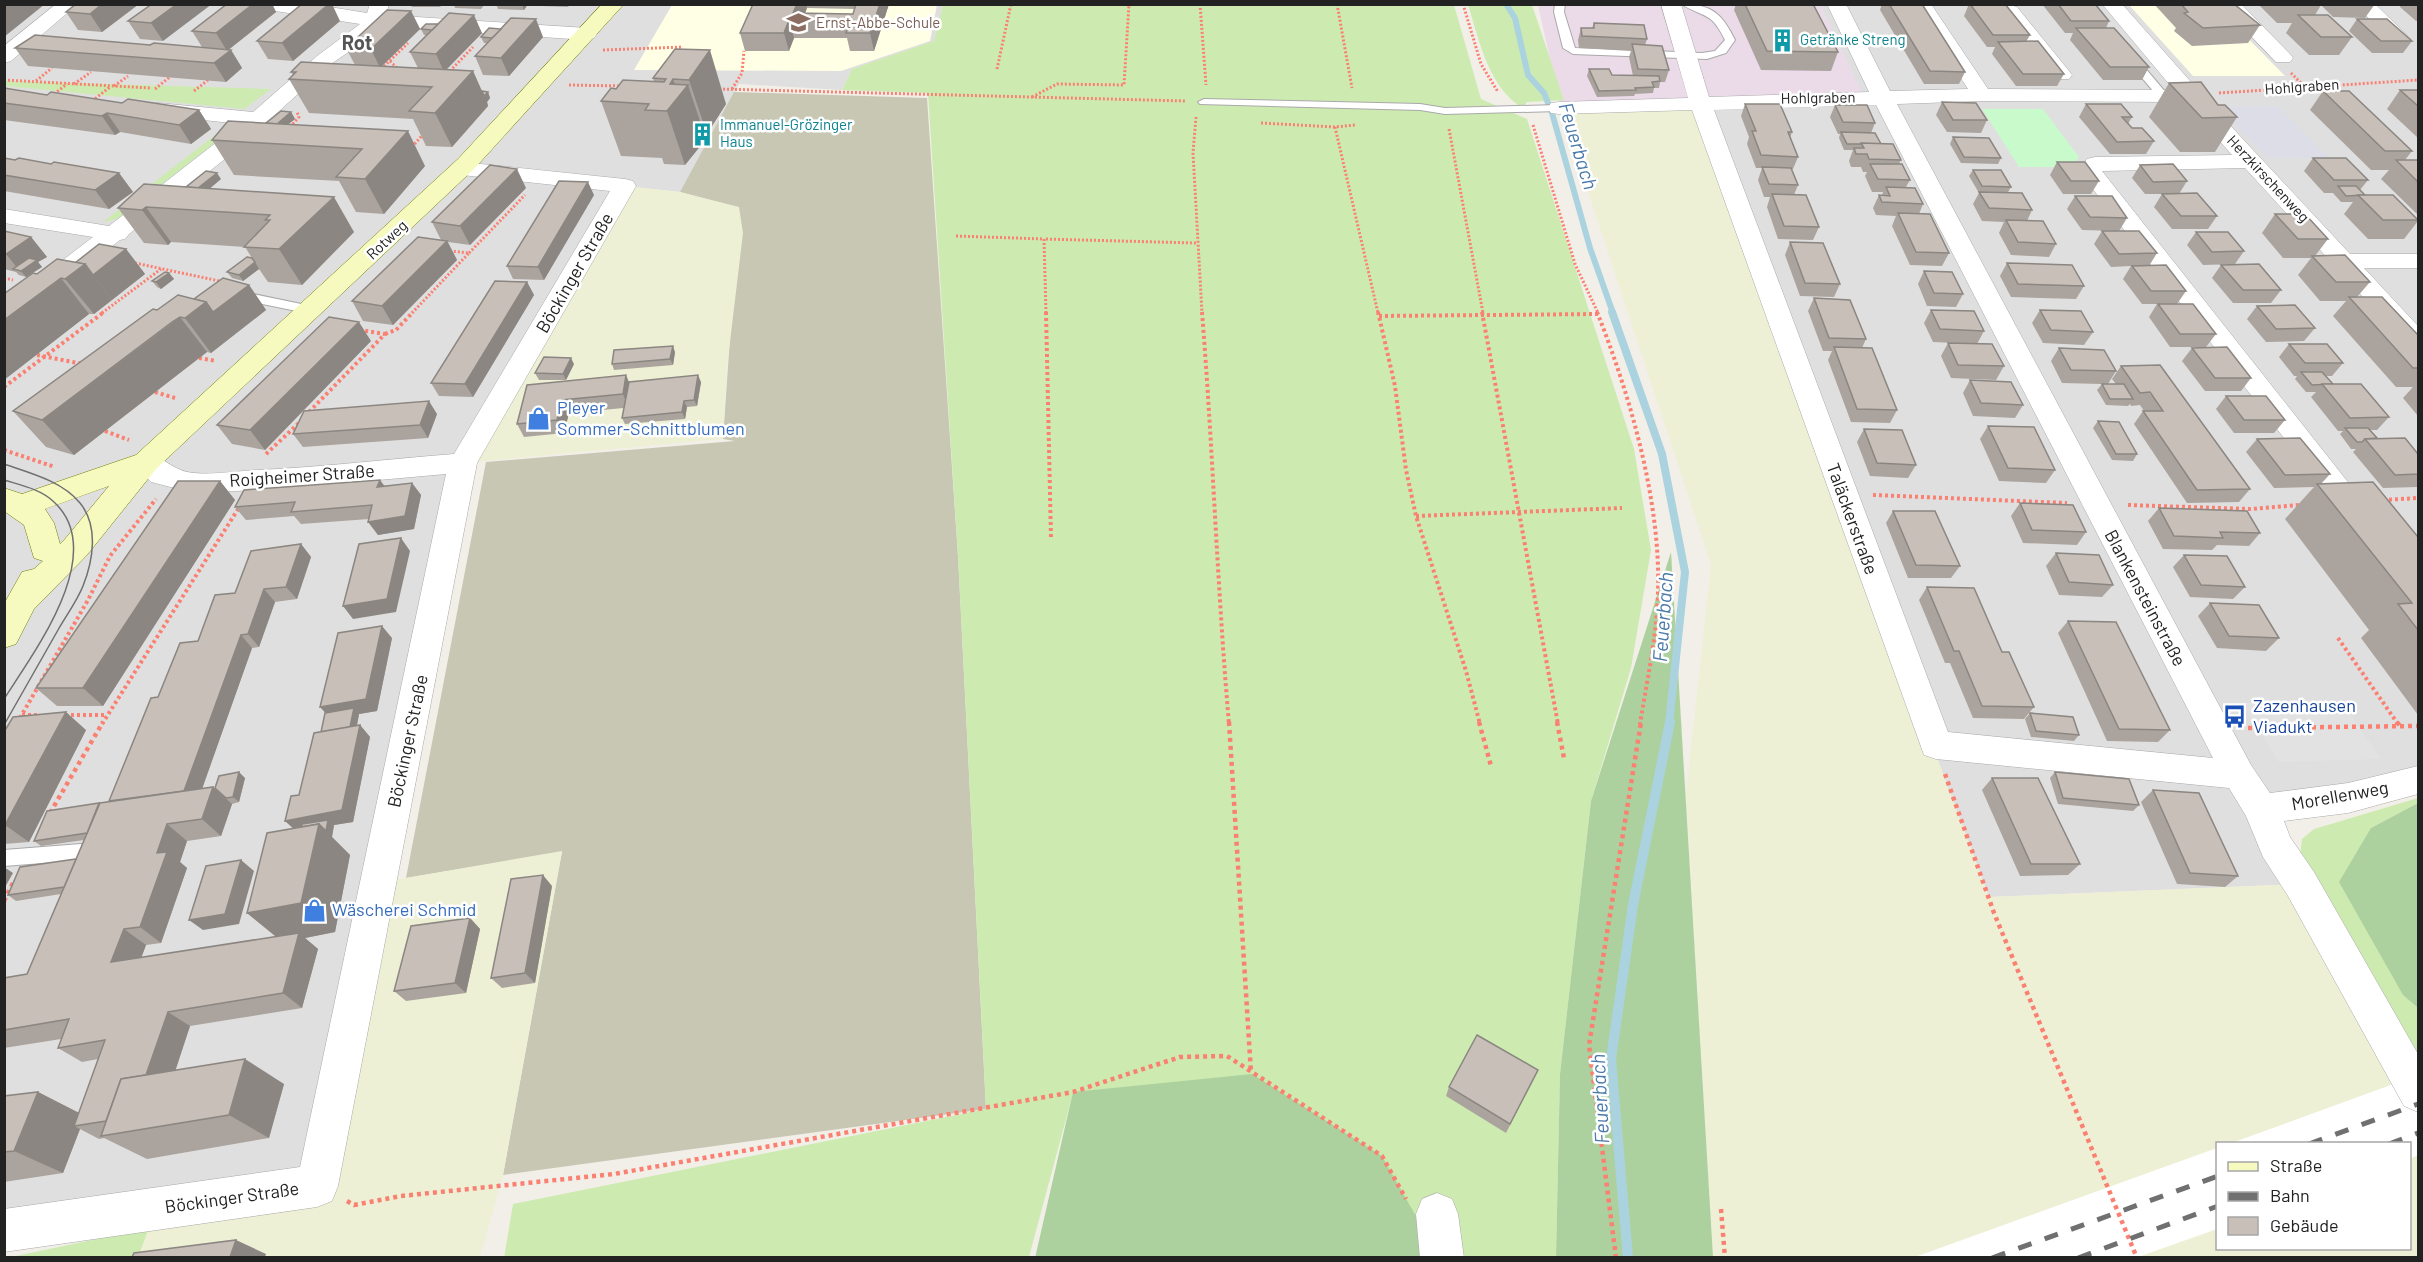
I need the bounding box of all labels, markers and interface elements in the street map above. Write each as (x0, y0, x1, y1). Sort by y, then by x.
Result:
school or university icon: Ernst-Abbe-Schule (785, 10, 811, 36)
place label: Ernst-Abbe-Schule (816, 13, 940, 31)
building icon: Getränke Streng (1769, 27, 1795, 53)
district label: Rot (342, 30, 372, 54)
place label: Getränke Streng (1800, 30, 1906, 48)
street label: Hohlgraben (2264, 74, 2340, 98)
street label: Hohlgraben (1780, 87, 1856, 107)
water label: Feuerbach (1554, 99, 1604, 192)
place label: Immanuel-Grözinger Haus (720, 115, 853, 150)
building icon: Immanuel-Grözinger Haus (689, 121, 715, 147)
street label: Herzkirschenweg (2224, 131, 2314, 226)
street label: Böckinger Straße (531, 208, 618, 337)
street label: Rotweg (362, 216, 410, 263)
place label: Pleyer Sommer-Schnittblumen (557, 396, 745, 439)
shop icon: Pleyer Sommer-Schnittblumen (526, 405, 552, 431)
street label: Roigheimer Straße (229, 459, 375, 491)
street label: Taläckerstraße (1823, 460, 1883, 577)
street label: Blankensteinstraße (2101, 525, 2191, 670)
water label: Feuerbach (1647, 571, 1677, 663)
street label: Böckinger Straße (382, 672, 432, 809)
place label: Zazenhausen Viadukt (2253, 694, 2356, 737)
bus stop icon: Zazenhausen Viadukt (2222, 703, 2248, 729)
street label: Morellenweg (2290, 776, 2390, 814)
shop icon: Wäscherei Schmid (301, 897, 327, 923)
place label: Wäscherei Schmid (332, 898, 476, 920)
water label: Feuerbach (1585, 1053, 1613, 1145)
legend (2216, 1142, 2411, 1250)
text: Straße (2270, 1154, 2322, 1176)
street label: Böckinger Straße (163, 1177, 300, 1217)
text: Bahn (2270, 1184, 2310, 1206)
text: Gebäude (2270, 1214, 2339, 1236)

